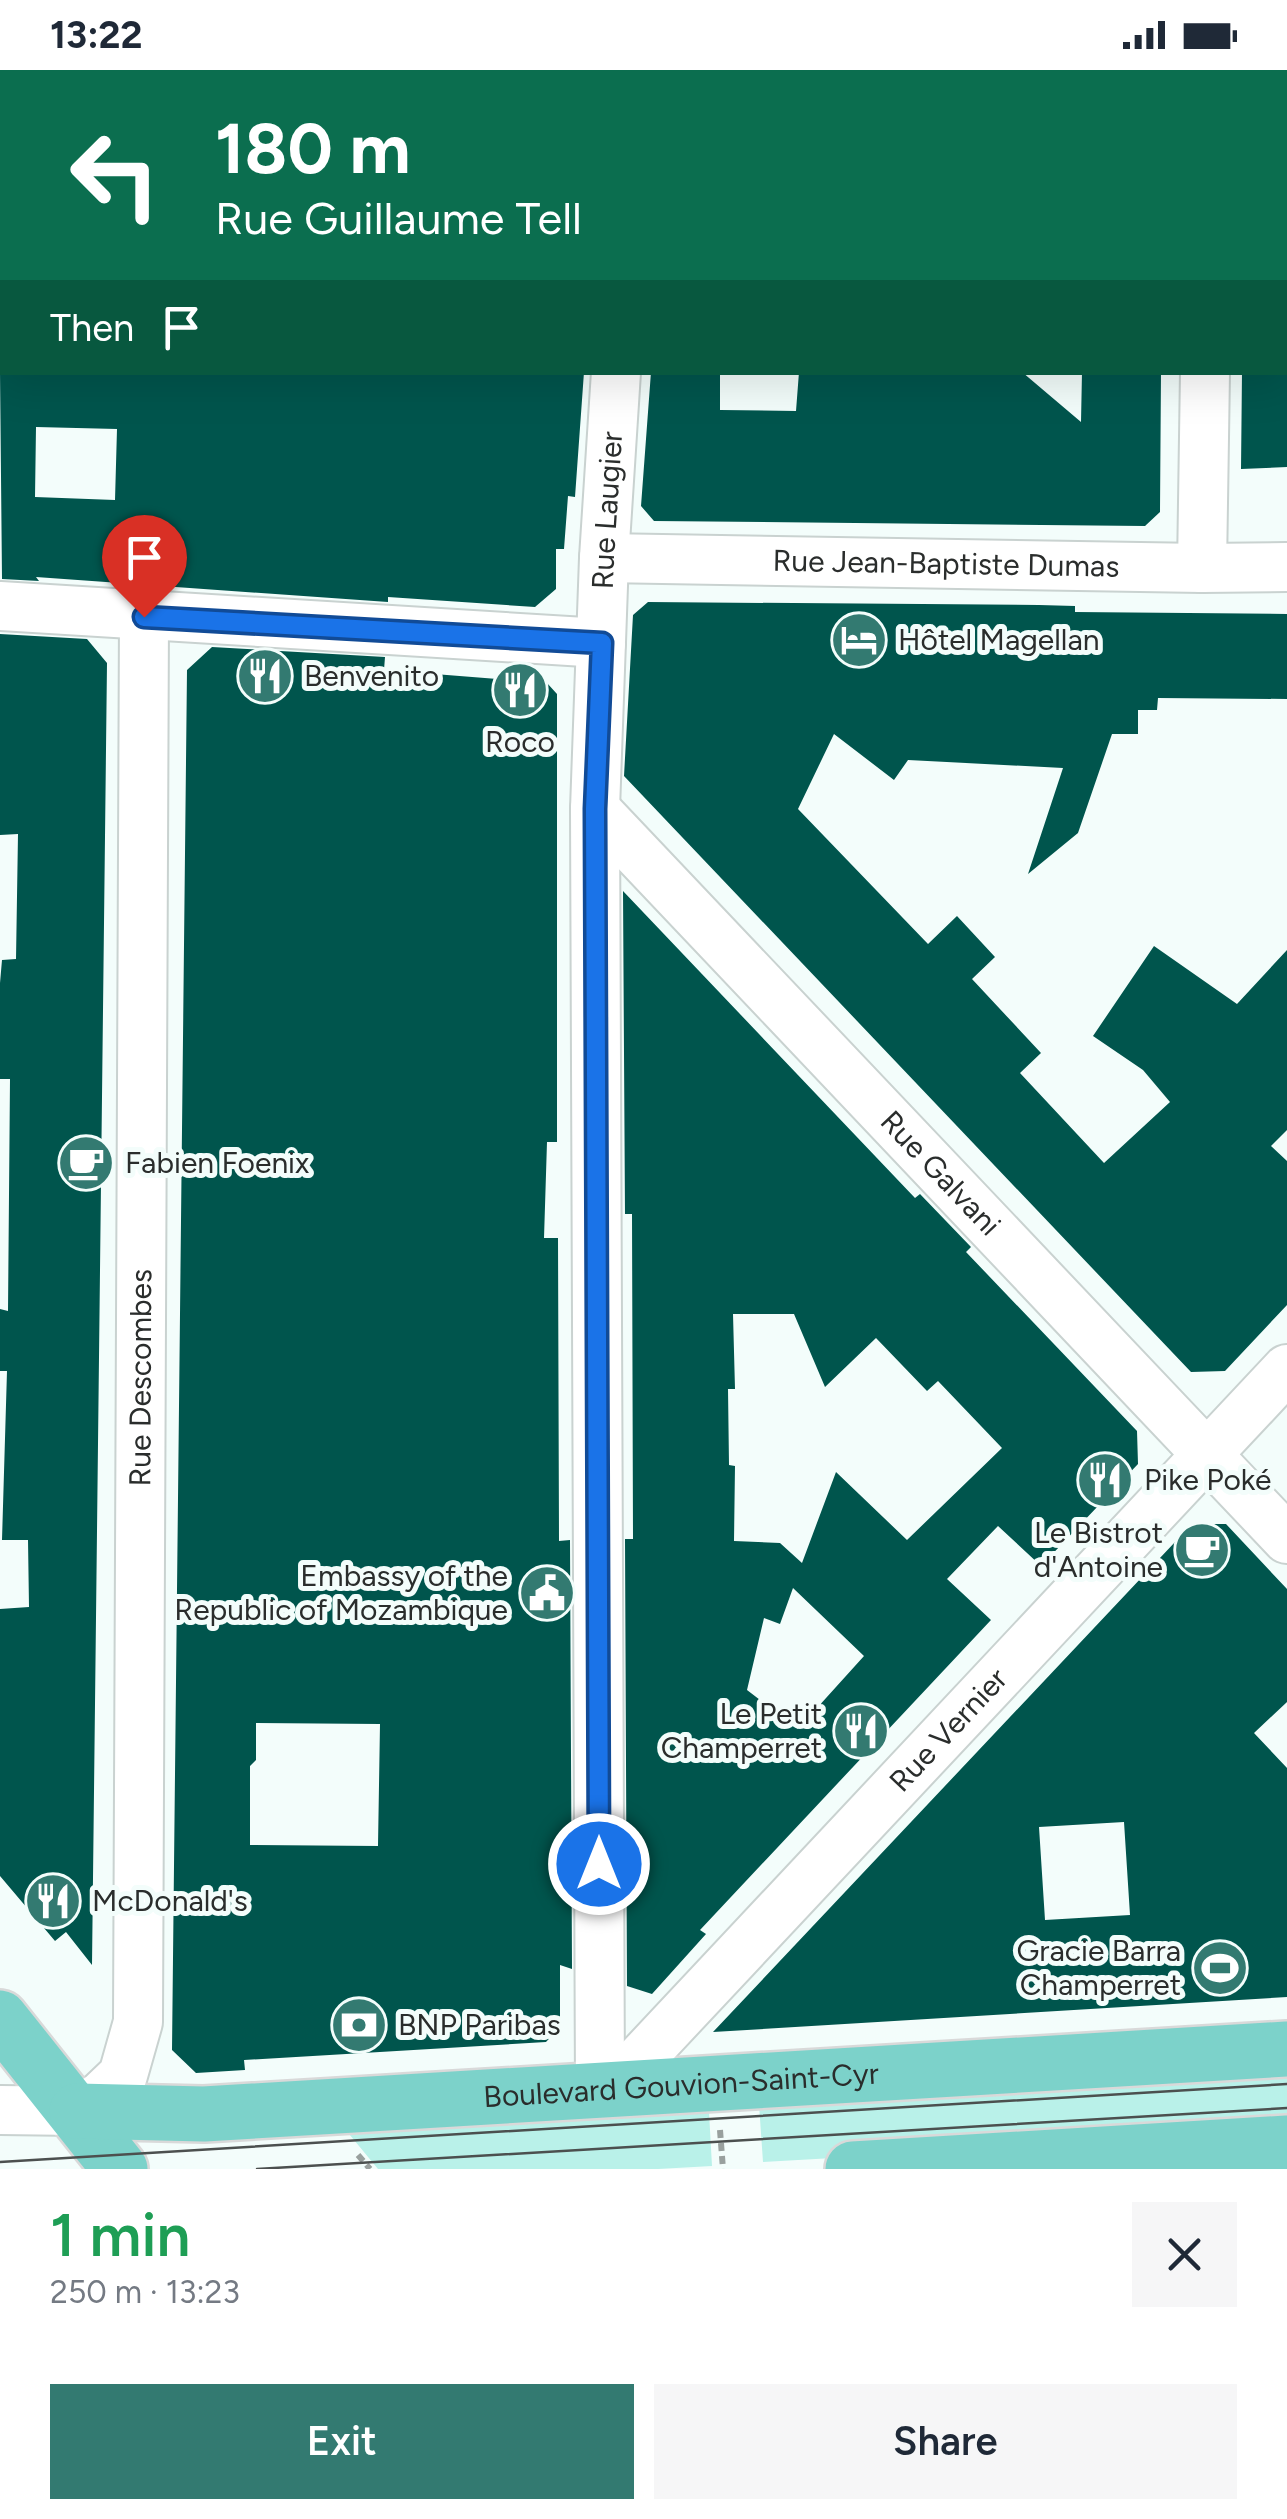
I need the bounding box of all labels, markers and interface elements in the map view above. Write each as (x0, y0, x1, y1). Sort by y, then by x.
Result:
text: 13:22 (50, 12, 143, 58)
text: 180 m (215, 106, 410, 191)
icon: left (50, 110, 180, 240)
text: Rue Guillaume Tell (215, 191, 582, 245)
icon: arrive (154, 300, 209, 355)
text: Then (50, 305, 134, 351)
street label: Rue Laugier (584, 430, 630, 590)
pin (102, 515, 187, 618)
icon: arrive (117, 530, 172, 585)
street label: Rue Jean-Baptiste Dumas (772, 542, 1120, 585)
hotel icon: Hôtel Magellan (829, 610, 889, 670)
place label: Hôtel Magellan (898, 621, 1100, 658)
restaurant icon: Benvenito (235, 646, 295, 706)
place label: Benvenito (304, 657, 439, 694)
restaurant icon: Roco (490, 660, 550, 720)
place label: Roco (485, 723, 555, 760)
street label: Rue Galvani (873, 1103, 1009, 1243)
cafe icon: Fabien Foenix (56, 1133, 116, 1193)
place label: Fabien Foenix (125, 1144, 309, 1181)
street label: Rue Descombes (121, 1269, 159, 1487)
restaurant icon: Pike Poké (1075, 1450, 1135, 1510)
place label: Pike Poké (1144, 1461, 1271, 1498)
place label: Le Bistrot d'Antoine (1034, 1514, 1163, 1585)
cafe icon: Le Bistrot d'Antoine (1172, 1520, 1232, 1580)
place label: Embassy of the Republic of Mozambique (174, 1557, 508, 1628)
public building icon: Embassy of the Republic of Mozambique (517, 1563, 577, 1623)
street label: Rue Vernier (881, 1660, 1015, 1799)
place label: Le Petit Champerret (661, 1695, 822, 1766)
restaurant icon: Le Petit Champerret (831, 1701, 891, 1761)
position arrow (547, 1812, 651, 1916)
restaurant icon: McDonald's (23, 1871, 83, 1931)
place label: McDonald's (92, 1882, 248, 1919)
place label: Gracie Barra Champerret (1017, 1932, 1181, 2003)
sports icon: Gracie Barra Champerret (1190, 1938, 1250, 1998)
bank icon: BNP Paribas (329, 1995, 389, 2055)
place label: BNP Paribas (398, 2006, 561, 2043)
street label: Boulevard Gouvion-Saint-Cyr (482, 2055, 880, 2115)
text: 1 min (50, 2199, 190, 2271)
button: close (1132, 2202, 1237, 2307)
text: 250 m · 13:23 (50, 2273, 240, 2311)
button: Exit (50, 2384, 634, 2499)
button: Share (654, 2384, 1237, 2499)

